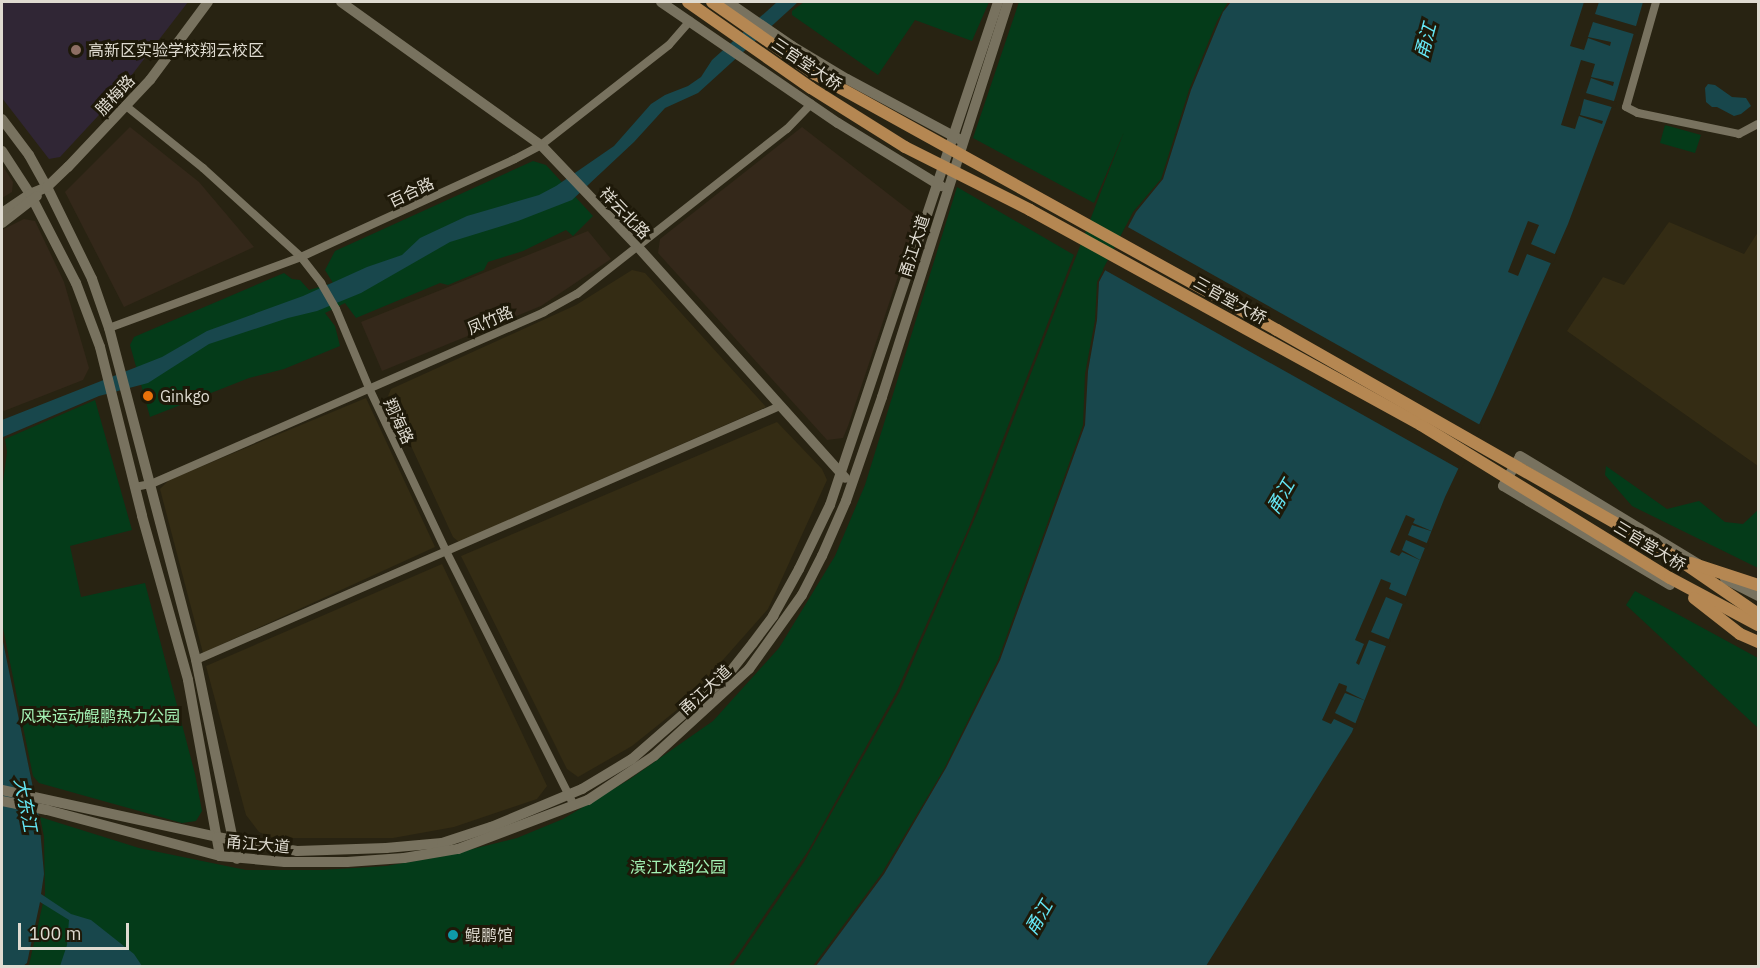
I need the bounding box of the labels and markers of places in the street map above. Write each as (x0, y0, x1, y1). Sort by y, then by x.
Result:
place label: 高新区实验学校翔云校区 (88, 40, 264, 60)
marker: 高新区实验学校翔云校区 (69, 43, 83, 57)
place label: Ginkgo (160, 386, 210, 406)
marker: Ginkgo (141, 389, 155, 403)
place label: 鲲鹏馆 (465, 925, 513, 945)
marker: 鲲鹏馆 (446, 928, 460, 942)

